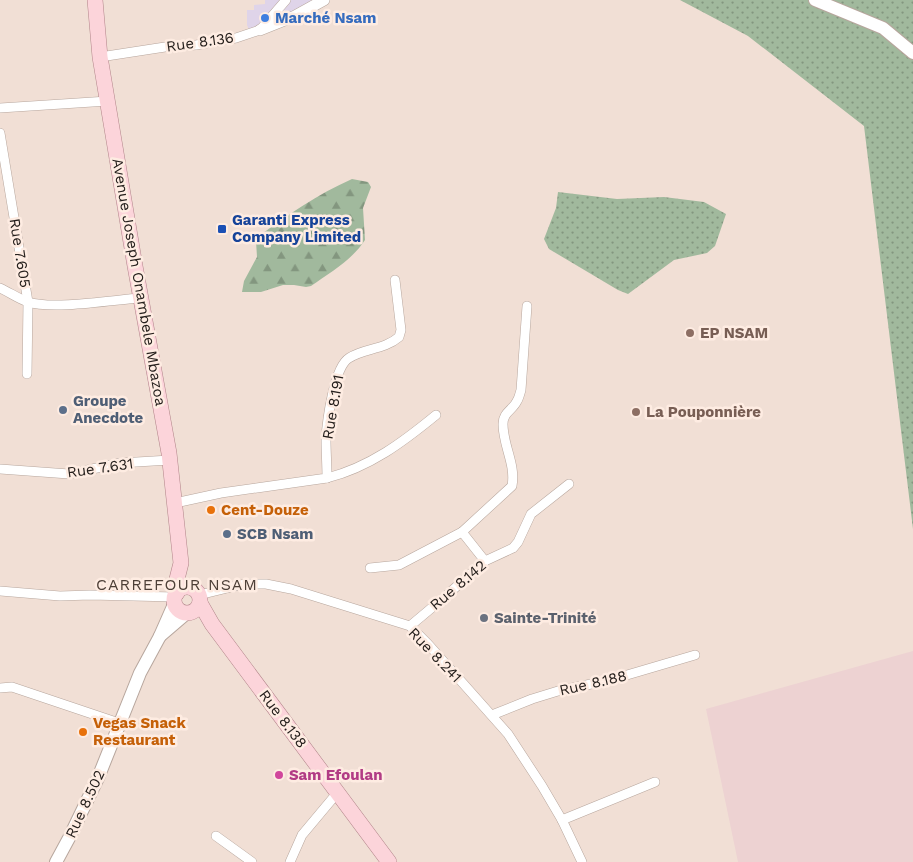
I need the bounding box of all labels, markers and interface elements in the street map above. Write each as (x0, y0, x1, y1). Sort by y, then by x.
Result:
place label: Marché Nsam (275, 9, 376, 27)
marker: Marché Nsam (259, 12, 271, 24)
street label: Rue 8.136 (165, 28, 235, 56)
street label: Avenue Joseph Onambele Mbazoa (108, 157, 170, 408)
place label: Garanti Express Company Limited (232, 211, 361, 246)
street label: Rue 7.605 (6, 217, 34, 289)
marker: Garanti Express Company Limited (216, 223, 228, 235)
place label: EP NSAM (700, 324, 768, 342)
marker: EP NSAM (684, 327, 696, 339)
street label: Rue 8.191 (318, 373, 348, 441)
place label: Groupe Anecdote (73, 392, 144, 427)
place label: La Pouponnière (646, 403, 761, 421)
marker: Groupe Anecdote (57, 404, 69, 416)
marker: La Pouponnière (630, 406, 642, 418)
street label: Rue 7.631 (66, 454, 134, 482)
place label: Cent-Douze (221, 501, 309, 519)
marker: Cent-Douze (205, 504, 217, 516)
place label: SCB Nsam (237, 525, 313, 543)
marker: SCB Nsam (221, 528, 233, 540)
street label: Rue 8.142 (426, 556, 490, 614)
district label: CARREFOUR NSAM (96, 575, 258, 594)
place label: Sainte-Trinité (494, 609, 597, 627)
marker: Sainte-Trinité (478, 612, 490, 624)
street label: Rue 8.241 (405, 624, 465, 686)
street label: Rue 8.188 (558, 667, 628, 699)
street label: Rue 8.138 (255, 686, 311, 752)
place label: Vegas Snack Restaurant (93, 714, 187, 749)
marker: Vegas Snack Restaurant (77, 726, 89, 738)
place label: Sam Efoulan (289, 766, 383, 784)
street label: Rue 8.502 (61, 767, 109, 841)
marker: Sam Efoulan (273, 769, 285, 781)

